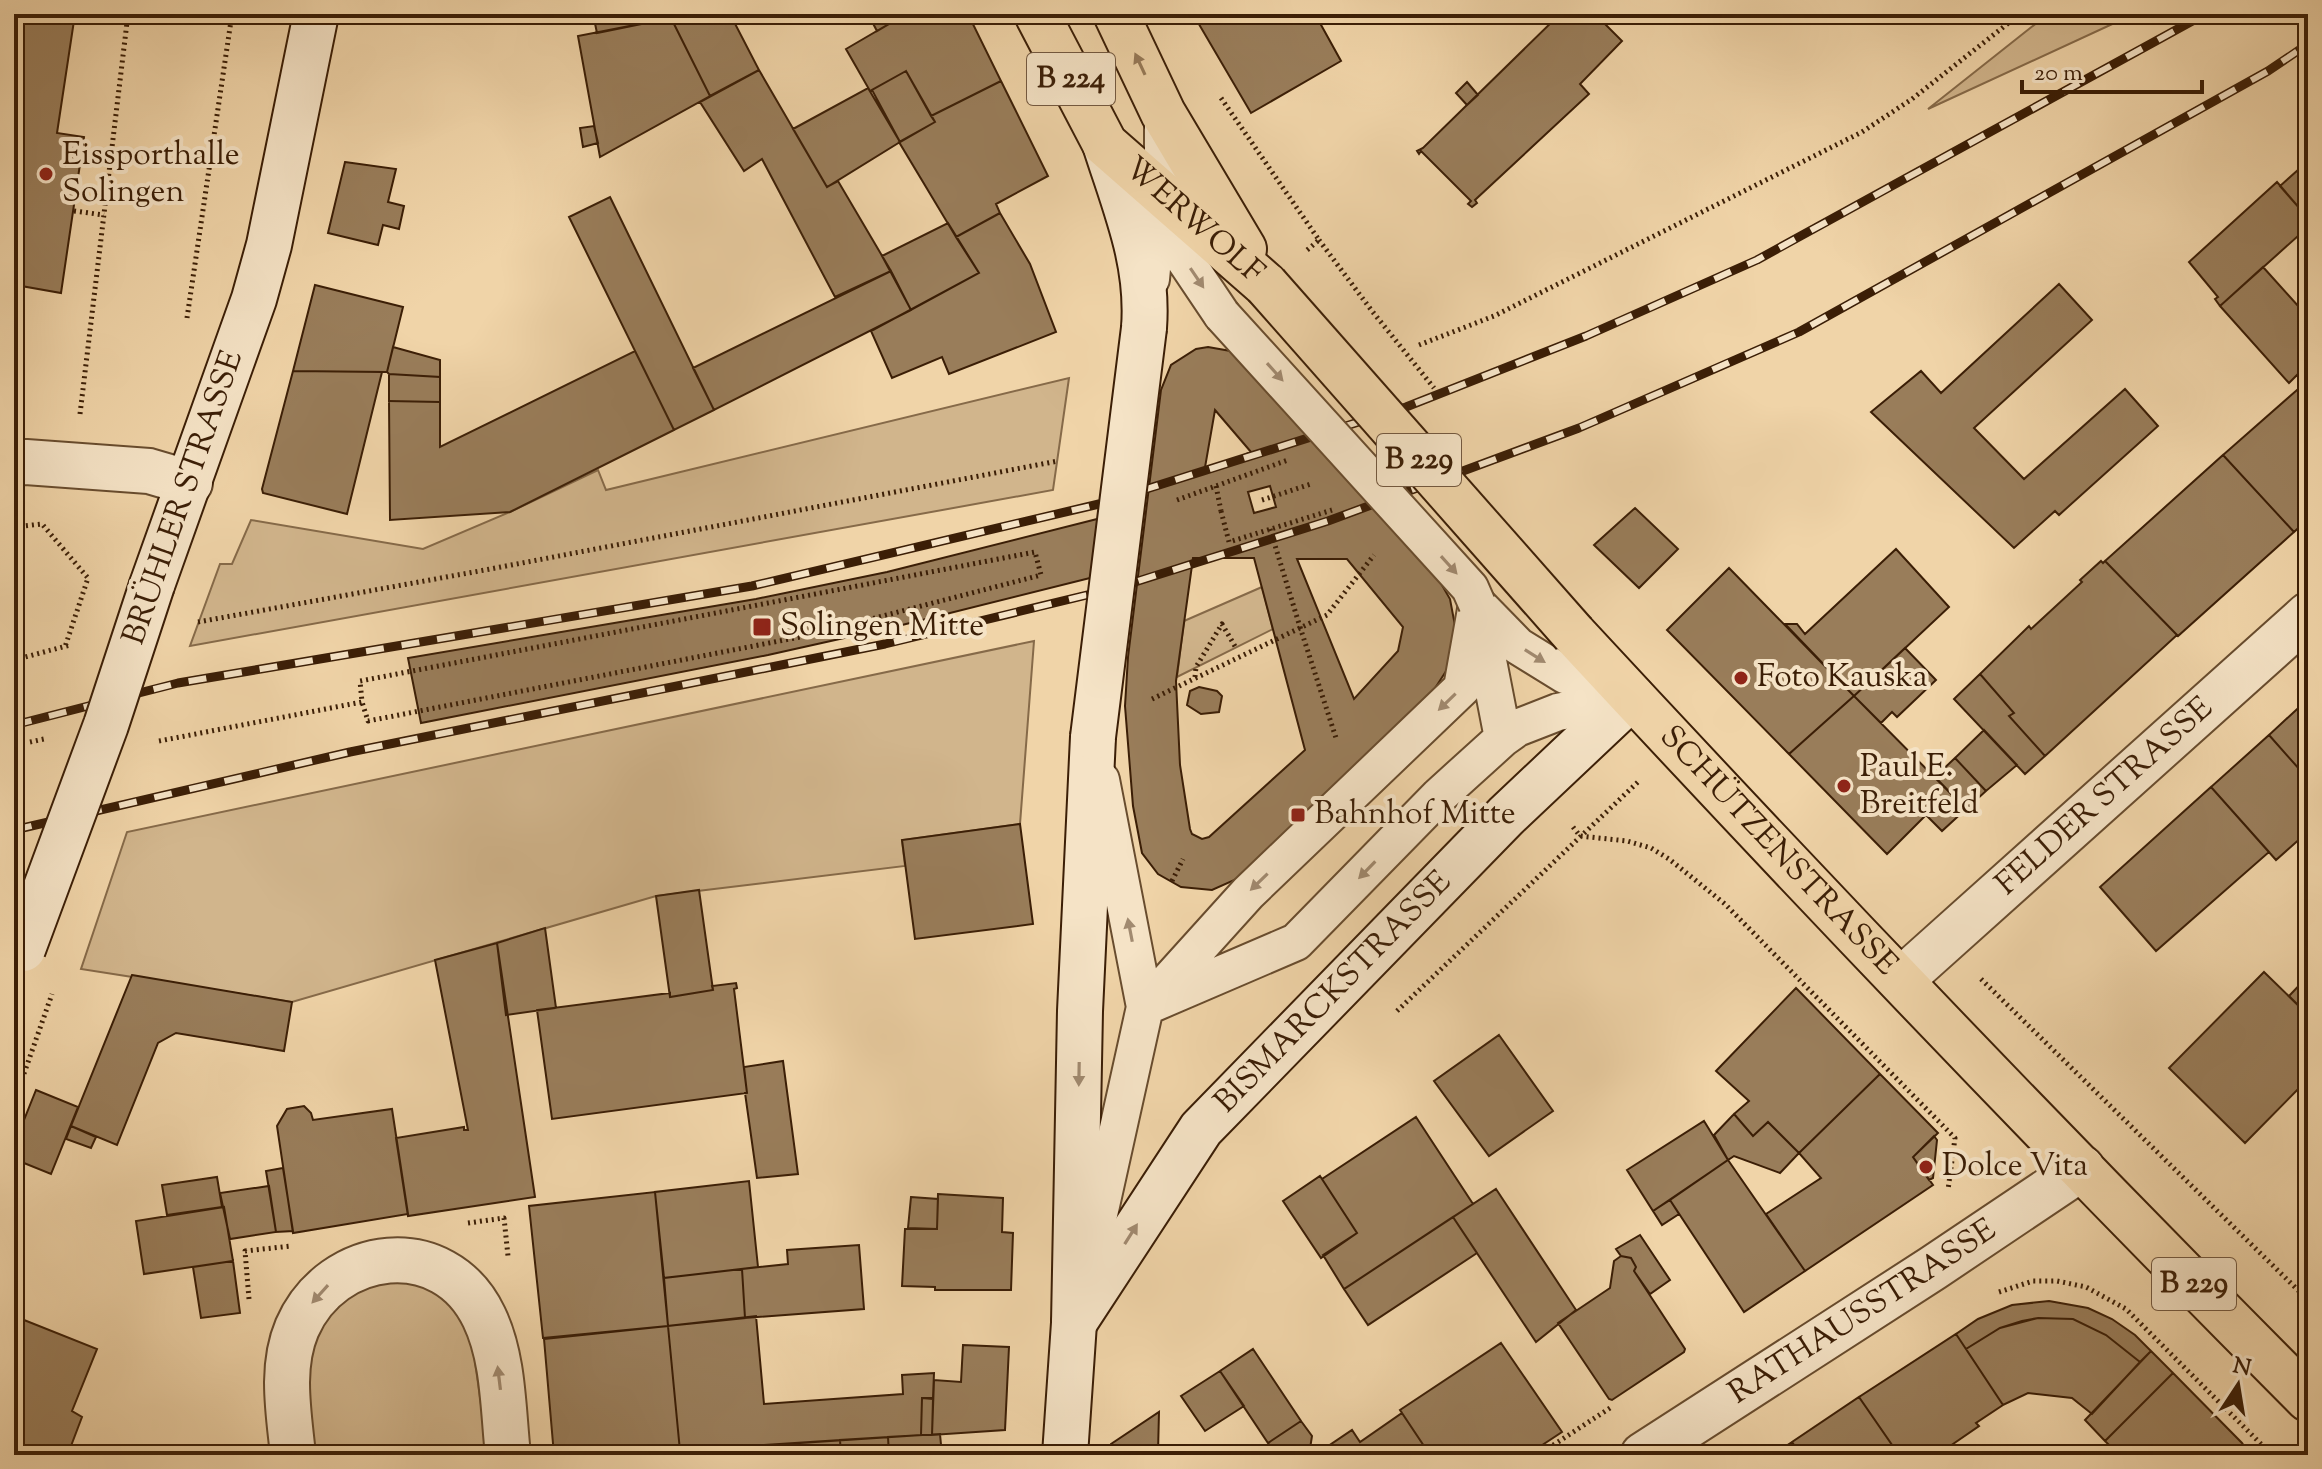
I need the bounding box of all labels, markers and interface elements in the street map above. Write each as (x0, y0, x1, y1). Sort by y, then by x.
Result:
scale bar (2022, 44, 2202, 94)
one-way arrow (1133, 52, 1147, 75)
road number: B 224 (1027, 53, 1115, 105)
text: 20 m (2034, 57, 2083, 91)
place label: Eissporthalle Solingen (62, 133, 240, 216)
street label: WERWOLF (1113, 147, 1274, 296)
marker: Eissporthalle Solingen (37, 165, 55, 183)
one-way arrow (1189, 267, 1204, 288)
street label: BRÜHLER STRASSE (112, 345, 256, 651)
one-way arrow (1265, 363, 1283, 382)
road number: B 229 (1377, 434, 1461, 486)
one-way arrow (1440, 556, 1458, 575)
place label: Solingen Mitte (780, 604, 984, 650)
marker: Solingen Mitte (751, 616, 773, 638)
one-way arrow (1523, 648, 1546, 663)
place label: Foto Kauska (1757, 655, 1928, 701)
marker: Foto Kauska (1732, 669, 1750, 687)
street label: FELDER STRASSE (1986, 687, 2224, 907)
one-way arrow (1438, 693, 1457, 711)
street label: SCHÜTZENSTRASSE (1648, 716, 1908, 987)
place label: Paul E. Breitfeld (1860, 745, 1979, 828)
marker: Paul E. Breitfeld (1835, 777, 1853, 795)
place label: Bahnhof Mitte (1314, 792, 1516, 838)
marker: Bahnhof Mitte (1289, 806, 1307, 824)
one-way arrow (1358, 860, 1376, 879)
street label: BISMARCKSTRASSE (1205, 861, 1463, 1124)
one-way arrow (1250, 872, 1269, 891)
one-way arrow (1124, 917, 1136, 942)
one-way arrow (1073, 1062, 1085, 1087)
place label: Dolce Vita (1942, 1144, 2088, 1190)
marker: Dolce Vita (1917, 1158, 1935, 1176)
street label: RATHAUSSTRASSE (1720, 1209, 2006, 1417)
one-way arrow (1123, 1223, 1138, 1244)
road number: B 229 (2152, 1258, 2236, 1310)
one-way arrow (311, 1284, 329, 1303)
north arrow (2198, 1345, 2278, 1425)
text: N (2230, 1351, 2254, 1386)
one-way arrow (493, 1365, 506, 1390)

